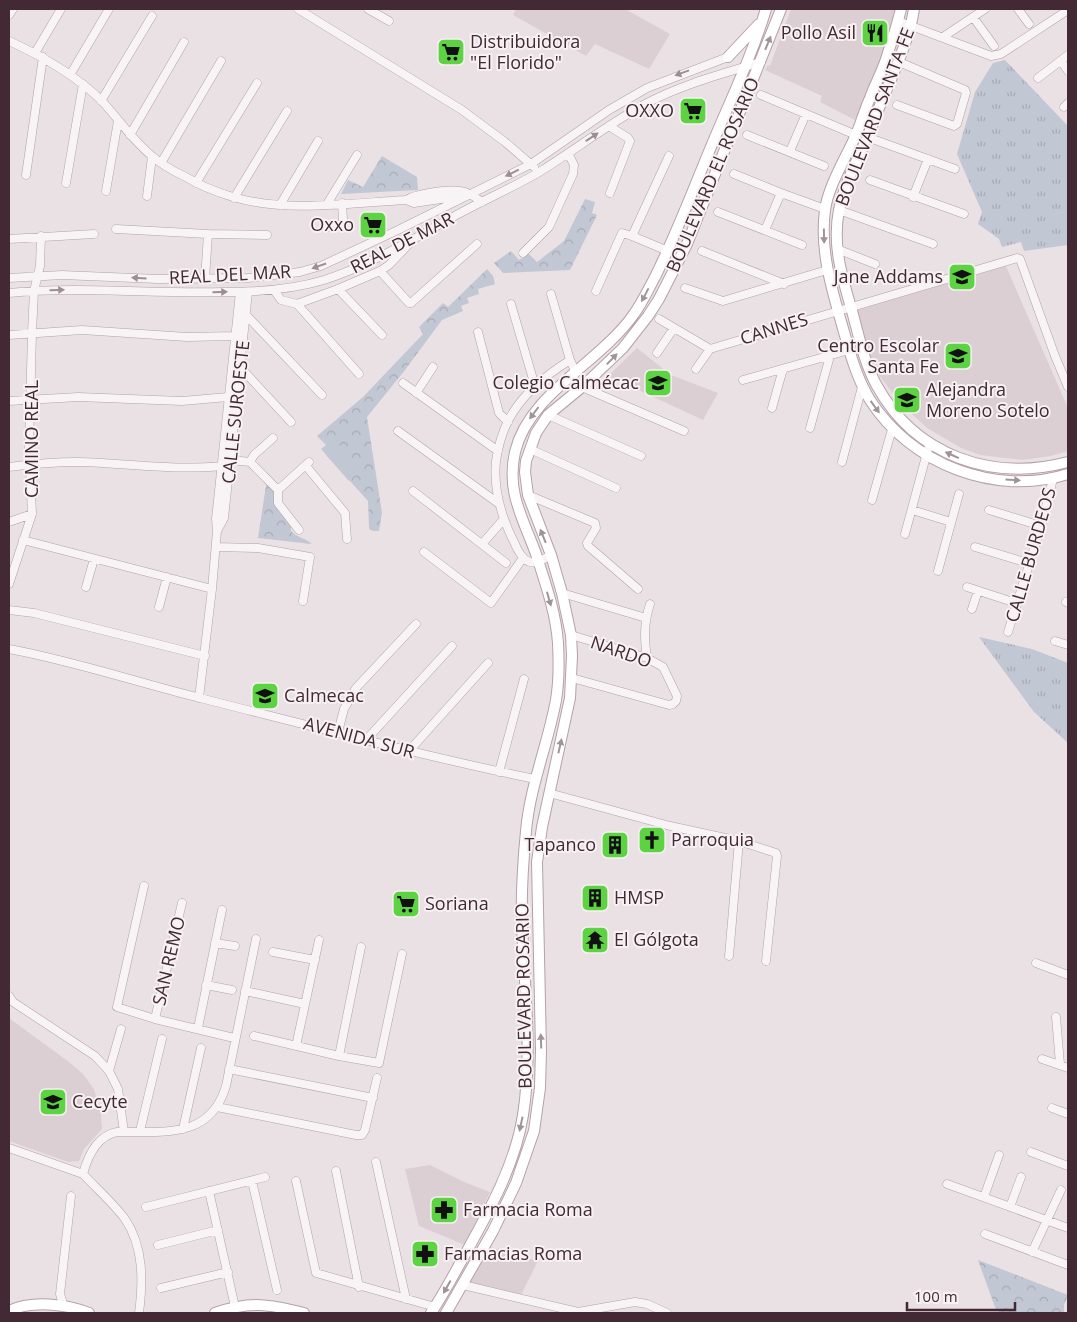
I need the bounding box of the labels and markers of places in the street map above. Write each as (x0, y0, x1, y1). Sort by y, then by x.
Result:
restaurant icon: Pollo Asil (860, 18, 890, 48)
place label: Pollo Asil (781, 20, 856, 44)
place label: Distribuidora "El Florido" (470, 29, 580, 74)
supermarket icon: Distribuidora "El Florido" (436, 37, 466, 67)
supermarket icon: OXXO (678, 96, 708, 126)
place label: OXXO (625, 98, 674, 122)
supermarket icon: Oxxo (358, 210, 388, 240)
place label: Oxxo (310, 212, 354, 236)
school or university icon: Jane Addams (947, 262, 977, 292)
place label: Jane Addams (832, 264, 943, 288)
place label: Centro Escolar Santa Fe (817, 333, 940, 378)
school or university icon: Centro Escolar Santa Fe (943, 341, 973, 371)
school or university icon: Colegio Calmécac (643, 368, 673, 398)
place label: Colegio Calmécac (492, 370, 639, 394)
place label: Alejandra Moreno Sotelo (926, 377, 1050, 422)
school or university icon: Alejandra Moreno Sotelo (892, 385, 922, 415)
school or university icon: Calmecac (250, 681, 280, 711)
place label: Calmecac (284, 683, 364, 707)
church icon: Parroquia (637, 825, 667, 855)
place label: Parroquia (671, 827, 754, 851)
building icon: Tapanco (600, 830, 630, 860)
place label: Tapanco (525, 832, 596, 856)
building icon: HMSP (580, 883, 610, 913)
place label: HMSP (614, 885, 664, 909)
supermarket icon: Soriana (391, 889, 421, 919)
place label: Soriana (425, 891, 489, 915)
temple icon: El Gólgota (580, 925, 610, 955)
place label: El Gólgota (614, 927, 699, 951)
school or university icon: Cecyte (38, 1087, 68, 1117)
place label: Cecyte (72, 1089, 128, 1113)
pharmacy icon: Farmacia Roma (429, 1195, 459, 1225)
place label: Farmacia Roma (463, 1197, 593, 1221)
pharmacy icon: Farmacias Roma (410, 1239, 440, 1269)
place label: Farmacias Roma (444, 1241, 582, 1265)

